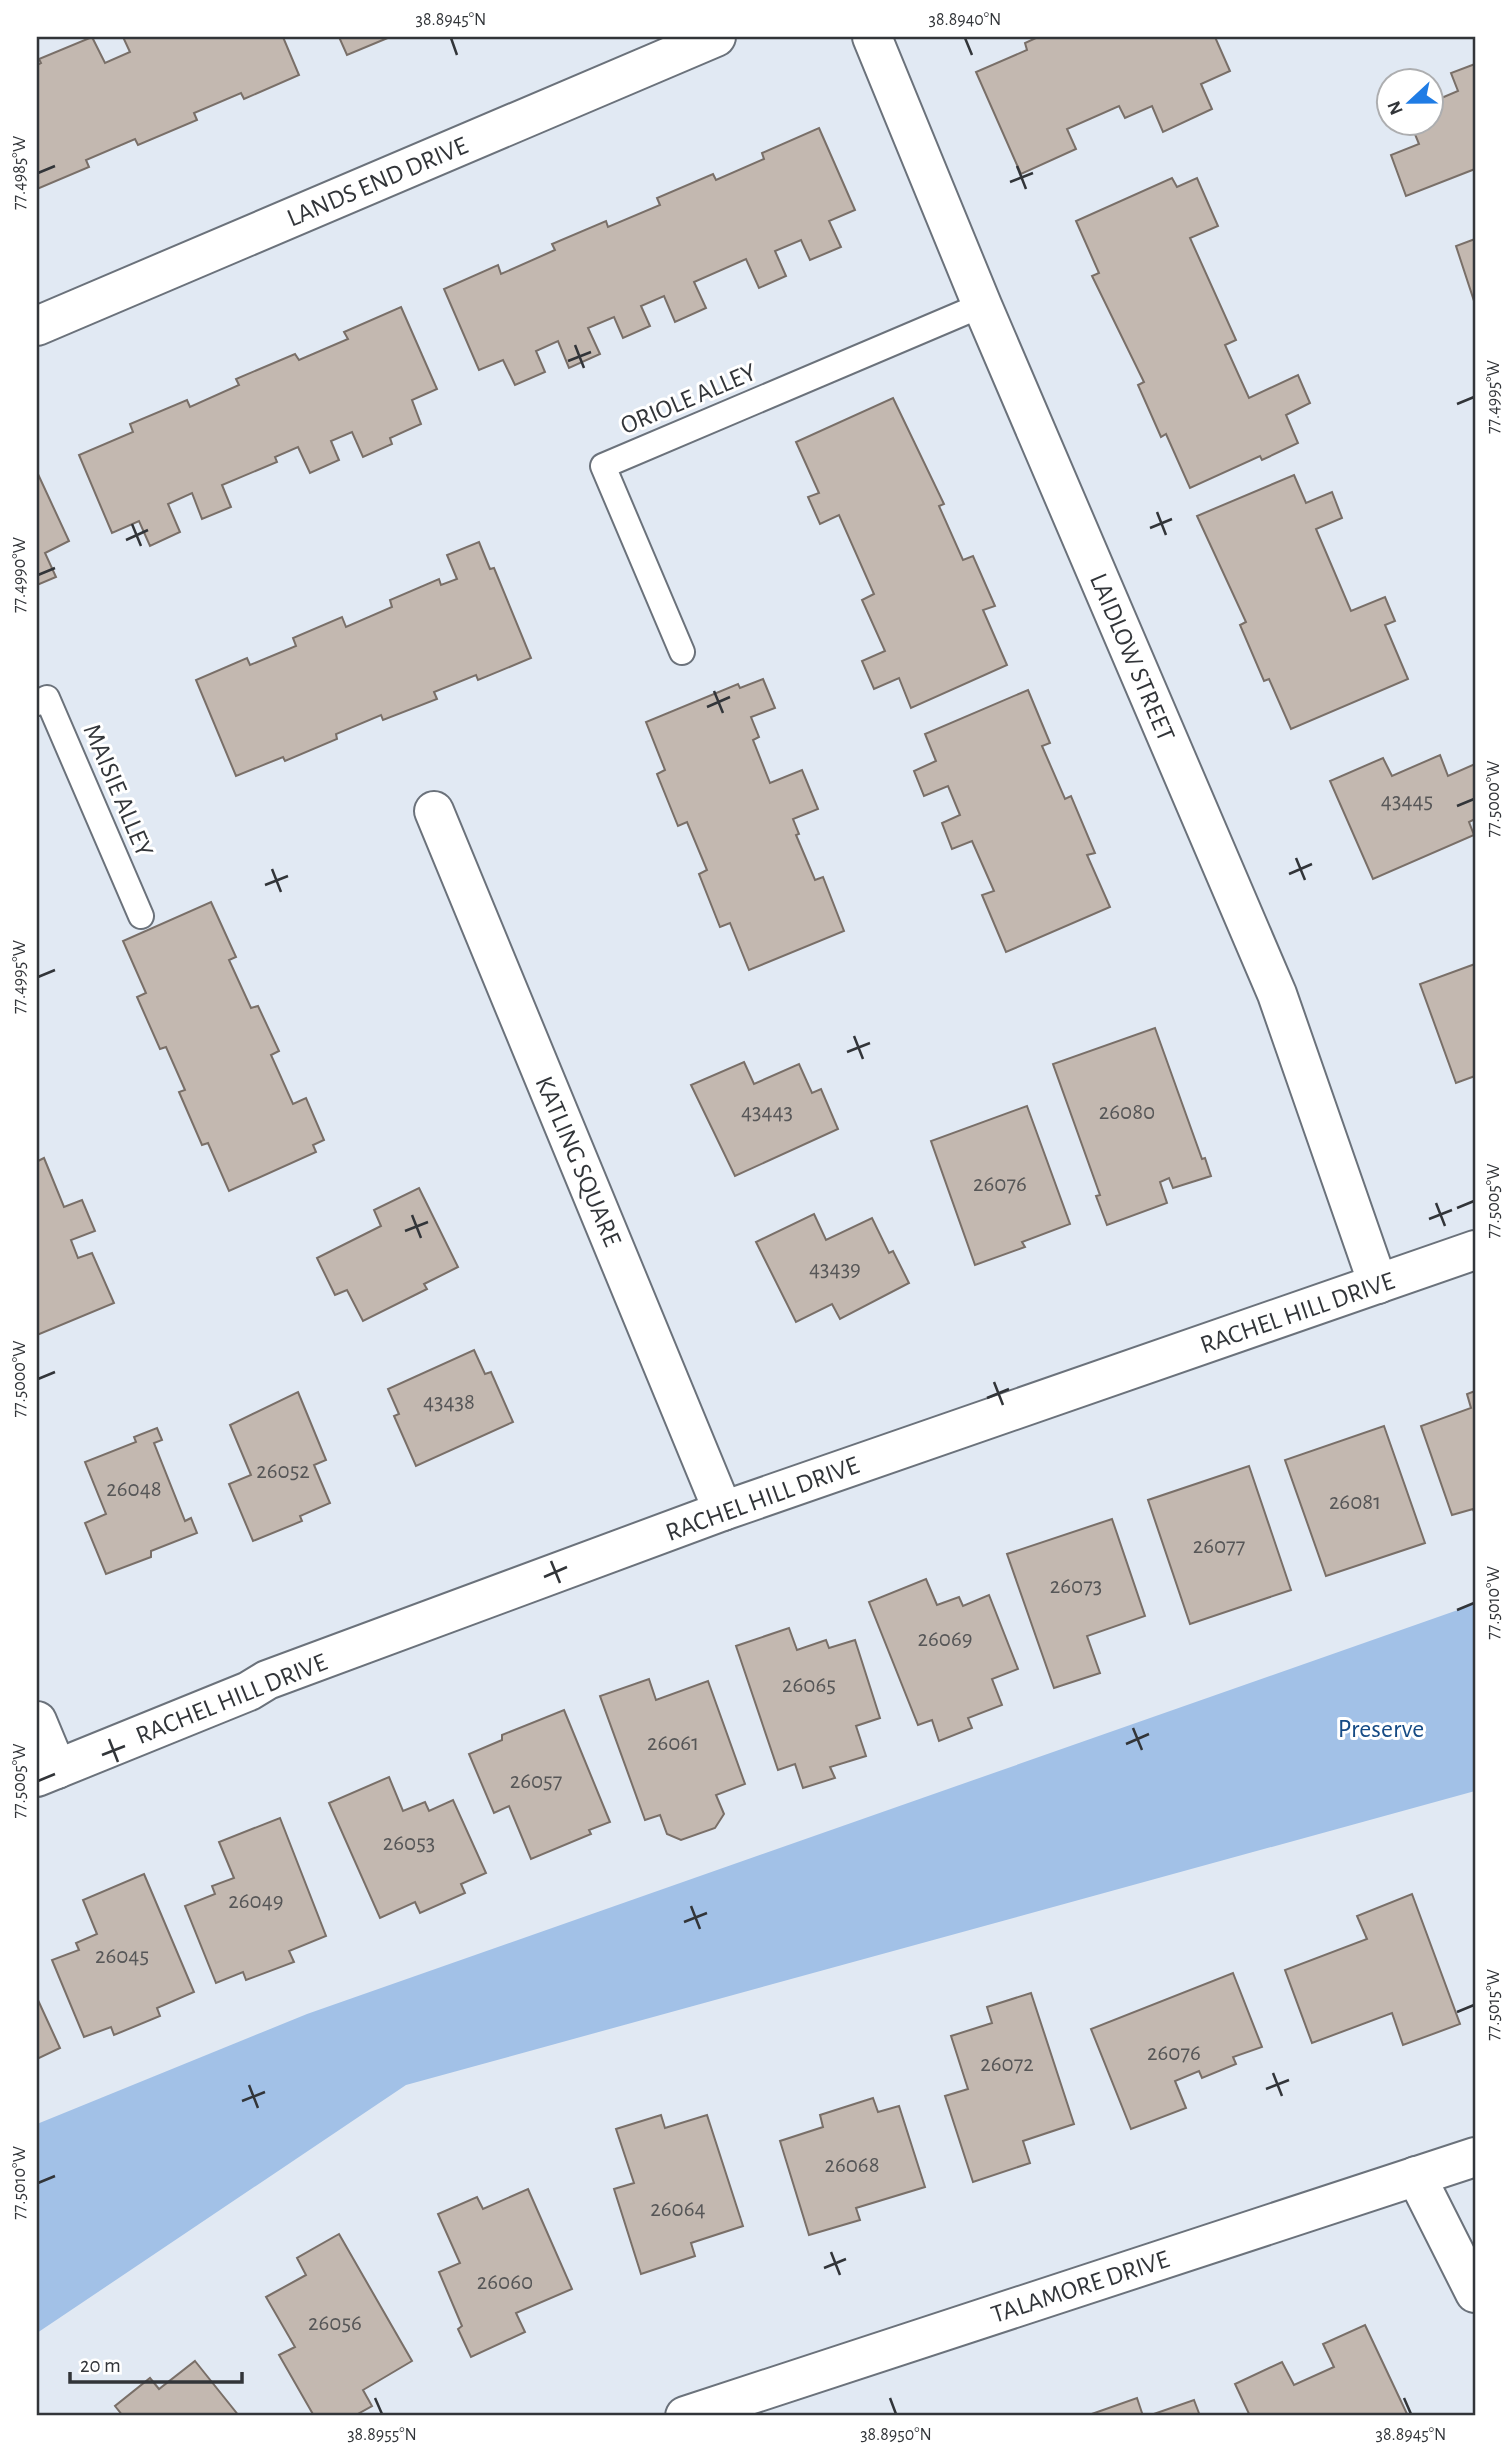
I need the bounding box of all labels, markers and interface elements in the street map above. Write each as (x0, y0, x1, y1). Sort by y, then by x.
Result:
text: 38.8945°N (416, 11, 486, 29)
text: 38.8940°N (929, 11, 1001, 29)
north arrow (1376, 66, 1446, 136)
text: N (1384, 98, 1407, 117)
street label: LANDS END DRIVE (283, 132, 471, 232)
text: 77.4985°W (11, 136, 29, 210)
street label: ORIOLE ALLEY (617, 359, 760, 439)
text: 77.4995°W (1485, 360, 1503, 434)
text: 77.4990°W (11, 537, 29, 613)
street label: LAIDLOW STREET (1085, 569, 1179, 746)
street label: MAISIE ALLEY (78, 720, 158, 861)
text: 77.5000°W (1485, 761, 1503, 837)
house number: 43445 (1381, 790, 1433, 813)
text: 77.4995°W (11, 940, 29, 1014)
street label: KATLING SQUARE (531, 1072, 626, 1250)
house number: 43443 (741, 1101, 793, 1124)
house number: 26080 (1099, 1101, 1155, 1124)
text: 77.5005°W (1485, 1164, 1503, 1238)
house number: 26076 (973, 1173, 1027, 1196)
house number: 43439 (809, 1258, 861, 1281)
street label: RACHEL HILL DRIVE (1197, 1267, 1398, 1358)
text: 77.5000°W (11, 1341, 29, 1417)
house number: 43438 (423, 1391, 475, 1414)
street label: RACHEL HILL DRIVE (662, 1452, 862, 1546)
house number: 26052 (256, 1460, 310, 1483)
house number: 26048 (106, 1478, 162, 1501)
house number: 26081 (1329, 1491, 1381, 1514)
house number: 26077 (1193, 1535, 1245, 1558)
text: 77.5010°W (1485, 1566, 1503, 1640)
house number: 26073 (1050, 1575, 1102, 1598)
house number: 26069 (917, 1628, 973, 1651)
street label: RACHEL HILL DRIVE (132, 1649, 331, 1749)
house number: 26065 (782, 1674, 836, 1697)
park label: Preserve (1338, 1716, 1424, 1742)
house number: 26061 (647, 1732, 699, 1755)
text: 77.5005°W (11, 1744, 29, 1818)
house number: 26057 (510, 1770, 562, 1793)
house number: 26053 (383, 1832, 435, 1855)
house number: 26049 (228, 1890, 284, 1913)
house number: 26045 (95, 1945, 149, 1968)
text: 77.5015°W (1485, 1969, 1503, 2041)
house number: 26076 (1147, 2042, 1201, 2065)
house number: 26072 (980, 2053, 1034, 2076)
text: 77.5010°W (11, 2146, 29, 2220)
house number: 26068 (824, 2154, 880, 2177)
house number: 26064 (650, 2198, 706, 2221)
street label: TALAMORE DRIVE (988, 2246, 1172, 2328)
house number: 26060 (477, 2271, 533, 2294)
house number: 26056 (308, 2312, 362, 2335)
scale bar (70, 2341, 242, 2385)
text: 20 m (80, 2355, 121, 2376)
text: 38.8955°N (347, 2426, 417, 2444)
text: 38.8950°N (860, 2426, 932, 2444)
text: 38.8945°N (1376, 2426, 1446, 2444)

